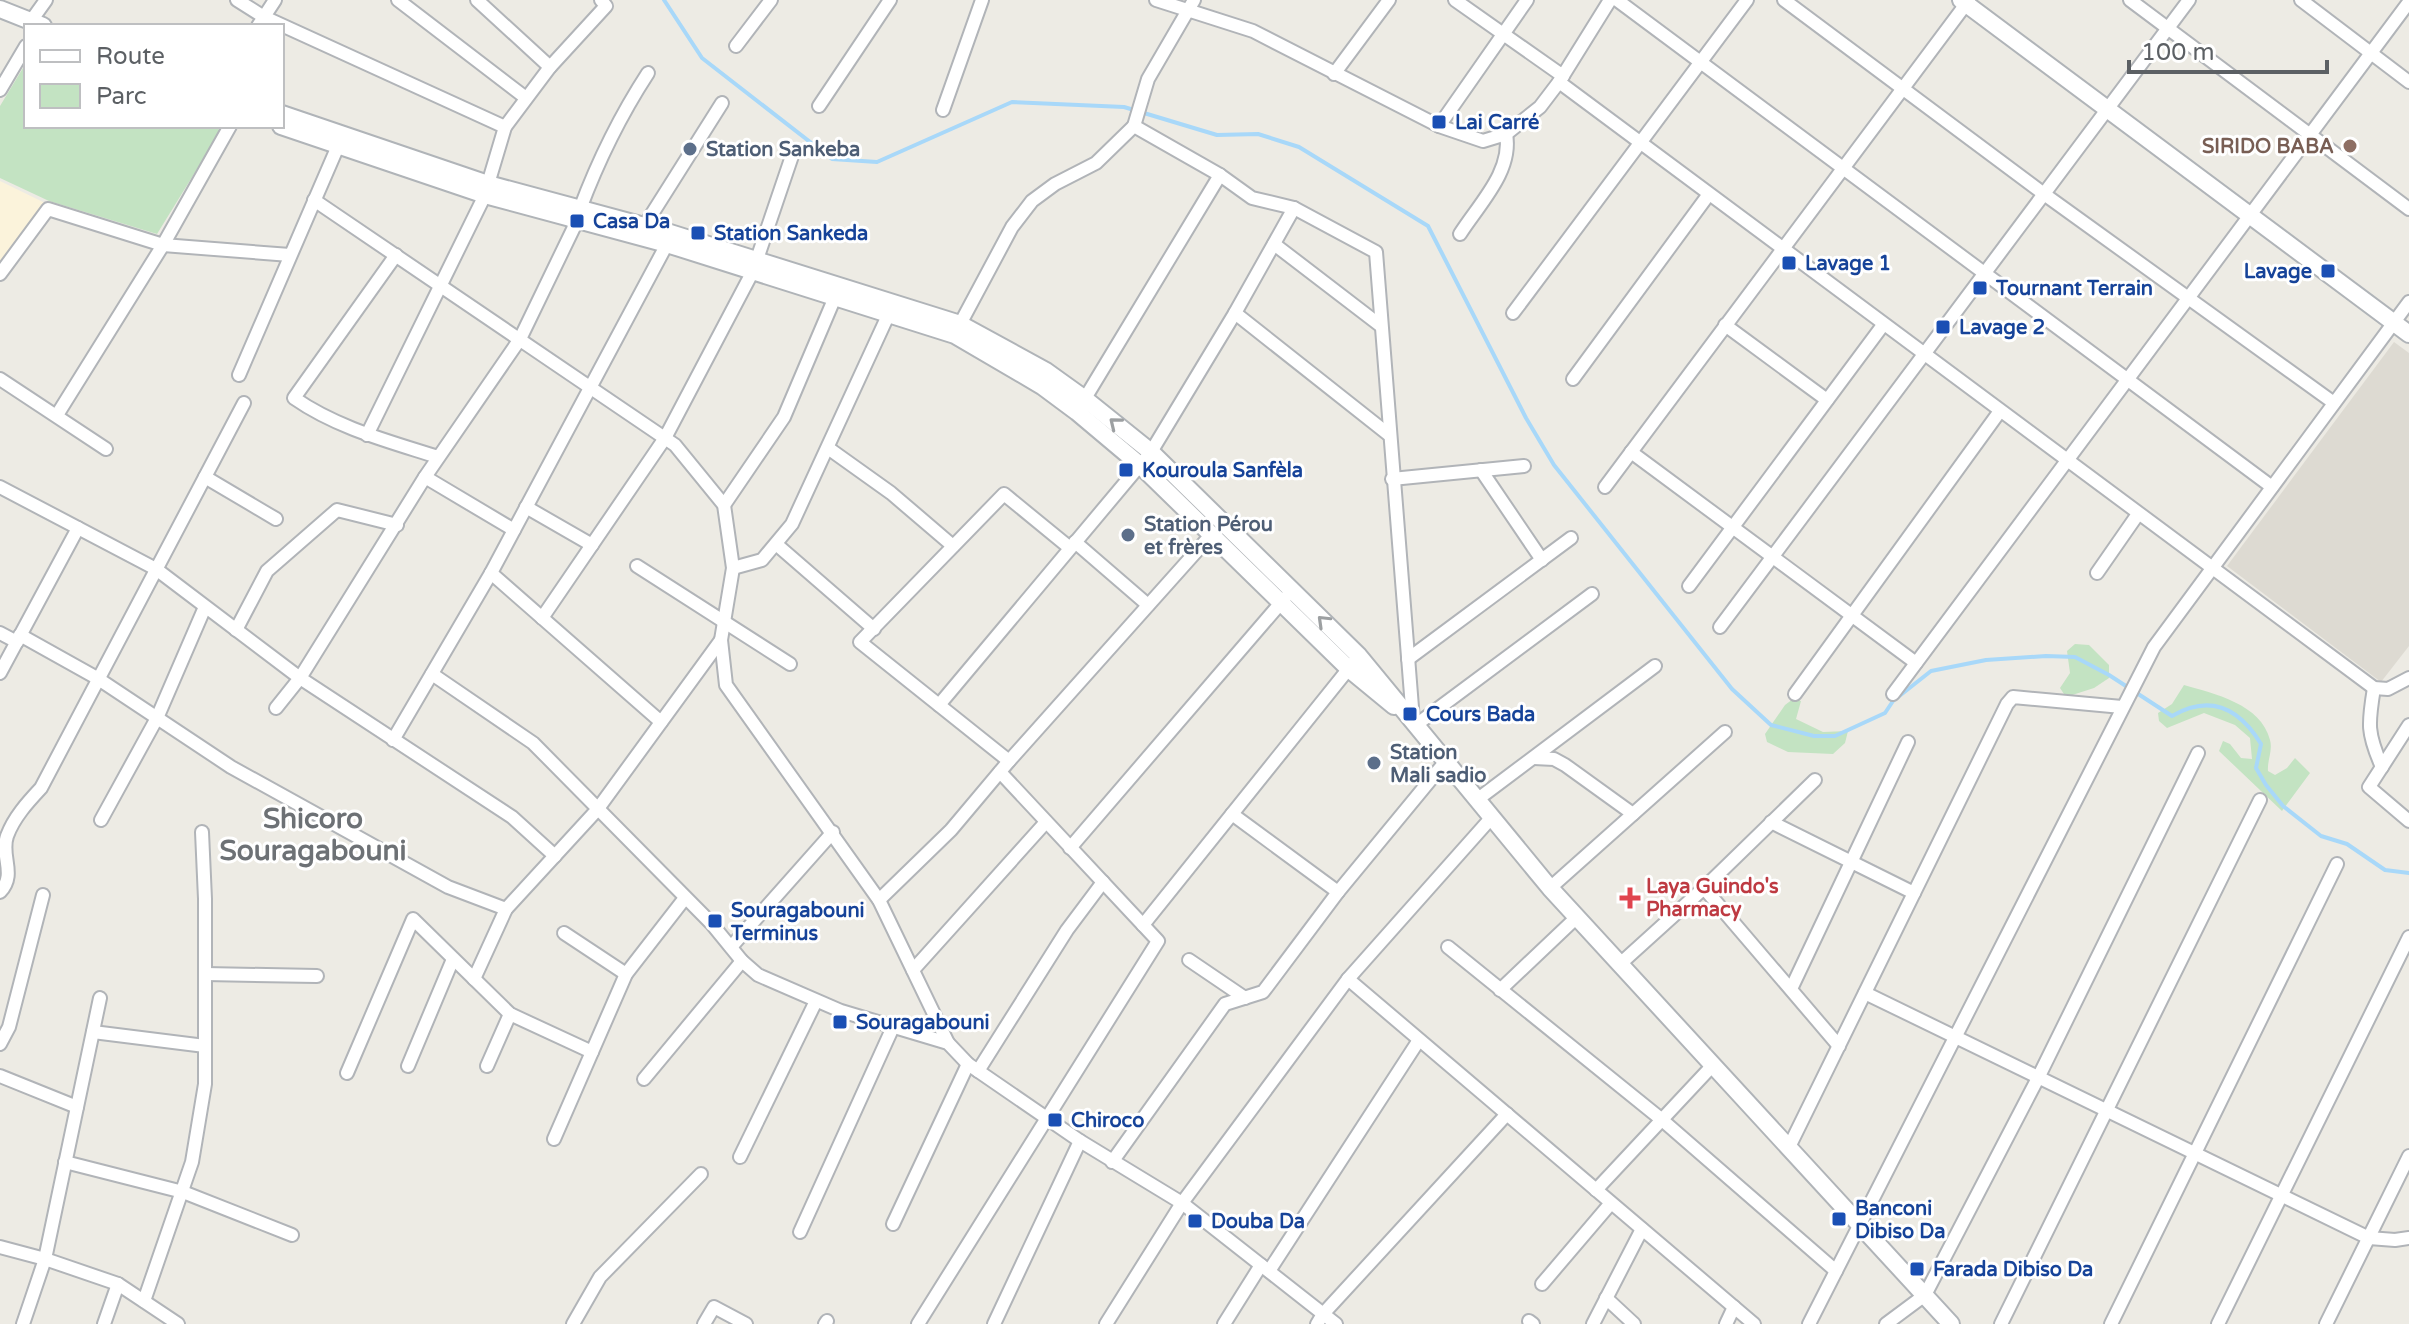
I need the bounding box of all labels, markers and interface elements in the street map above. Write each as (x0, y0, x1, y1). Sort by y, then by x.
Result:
legend (24, 24, 284, 128)
scale bar (2129, 24, 2327, 74)
text: 100 m (2141, 38, 2215, 67)
text: Route (96, 42, 165, 71)
text: Parc (96, 82, 147, 111)
place label: Lai Carré (1455, 111, 1539, 135)
marker: Lai Carré (1430, 113, 1448, 131)
place label: SIRIDO BABA (2202, 135, 2334, 159)
marker: SIRIDO BABA (2341, 137, 2359, 155)
place label: Station Sankeba (706, 138, 860, 162)
marker: Station Sankeba (681, 140, 699, 158)
place label: Casa Da (593, 210, 670, 234)
marker: Casa Da (568, 212, 586, 230)
place label: Station Sankeda (714, 222, 868, 246)
marker: Station Sankeda (689, 224, 707, 242)
place label: Lavage 1 (1805, 252, 1891, 276)
marker: Lavage 1 (1780, 254, 1798, 272)
place label: Lavage (2244, 260, 2312, 284)
marker: Lavage (2319, 262, 2337, 280)
place label: Tournant Terrain (1995, 277, 2153, 301)
marker: Tournant Terrain (1971, 279, 1989, 297)
place label: Lavage 2 (1959, 316, 2045, 340)
marker: Lavage 2 (1934, 318, 1952, 336)
one-way arrow (1109, 418, 1124, 432)
place label: Kouroula Sanfèla (1142, 459, 1303, 483)
marker: Kouroula Sanfèla (1117, 461, 1135, 479)
place label: Station Pérou et frères (1144, 513, 1273, 560)
marker: Station Pérou et frères (1119, 526, 1137, 544)
one-way arrow (1318, 616, 1332, 630)
place label: Cours Bada (1426, 703, 1535, 727)
marker: Cours Bada (1401, 705, 1419, 723)
place label: Station Mali sadio (1390, 741, 1486, 788)
marker: Station Mali sadio (1365, 754, 1383, 772)
district label: Shicoro Souragabouni (220, 802, 406, 868)
place label: Laya Guindo's Pharmacy (1646, 875, 1779, 922)
marker: Laya Guindo's Pharmacy (1621, 889, 1639, 907)
place label: Souragabouni Terminus (730, 899, 865, 946)
marker: Souragabouni Terminus (706, 912, 724, 930)
place label: Souragabouni (856, 1011, 990, 1035)
marker: Souragabouni (831, 1013, 849, 1031)
place label: Chiroco (1071, 1109, 1144, 1133)
marker: Chiroco (1046, 1111, 1064, 1129)
place label: Banconi Dibiso Da (1855, 1197, 1945, 1244)
place label: Douba Da (1211, 1210, 1305, 1234)
marker: Banconi Dibiso Da (1830, 1210, 1848, 1228)
marker: Douba Da (1186, 1212, 1204, 1230)
place label: Farada Dibiso Da (1933, 1258, 2093, 1282)
marker: Farada Dibiso Da (1908, 1260, 1926, 1278)

